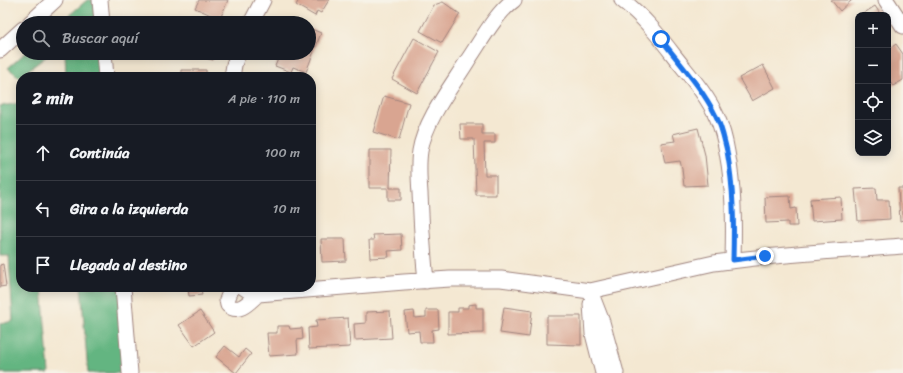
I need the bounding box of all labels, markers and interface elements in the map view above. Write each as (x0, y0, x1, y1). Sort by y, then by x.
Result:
map controls (855, 12, 891, 156)
button: + (855, 12, 891, 48)
search box (16, 16, 316, 60)
text: Buscar aquí (62, 25, 139, 51)
icon: search (30, 27, 52, 49)
route start (652, 30, 670, 48)
button: − (855, 48, 891, 84)
text: 2 min (32, 83, 73, 113)
button: locate (855, 84, 891, 120)
text: A pie · 110 m (228, 87, 300, 110)
button: layers (855, 120, 891, 156)
text: Continúa (70, 140, 129, 166)
text: 100 m (265, 141, 300, 164)
icon: ahead (32, 142, 54, 164)
text: Gira a la izquierda (70, 196, 188, 222)
text: 10 m (273, 197, 300, 220)
icon: left (32, 198, 54, 220)
route end (756, 247, 774, 265)
text: Llegada al destino (70, 252, 187, 278)
icon: arrive (32, 254, 54, 276)

